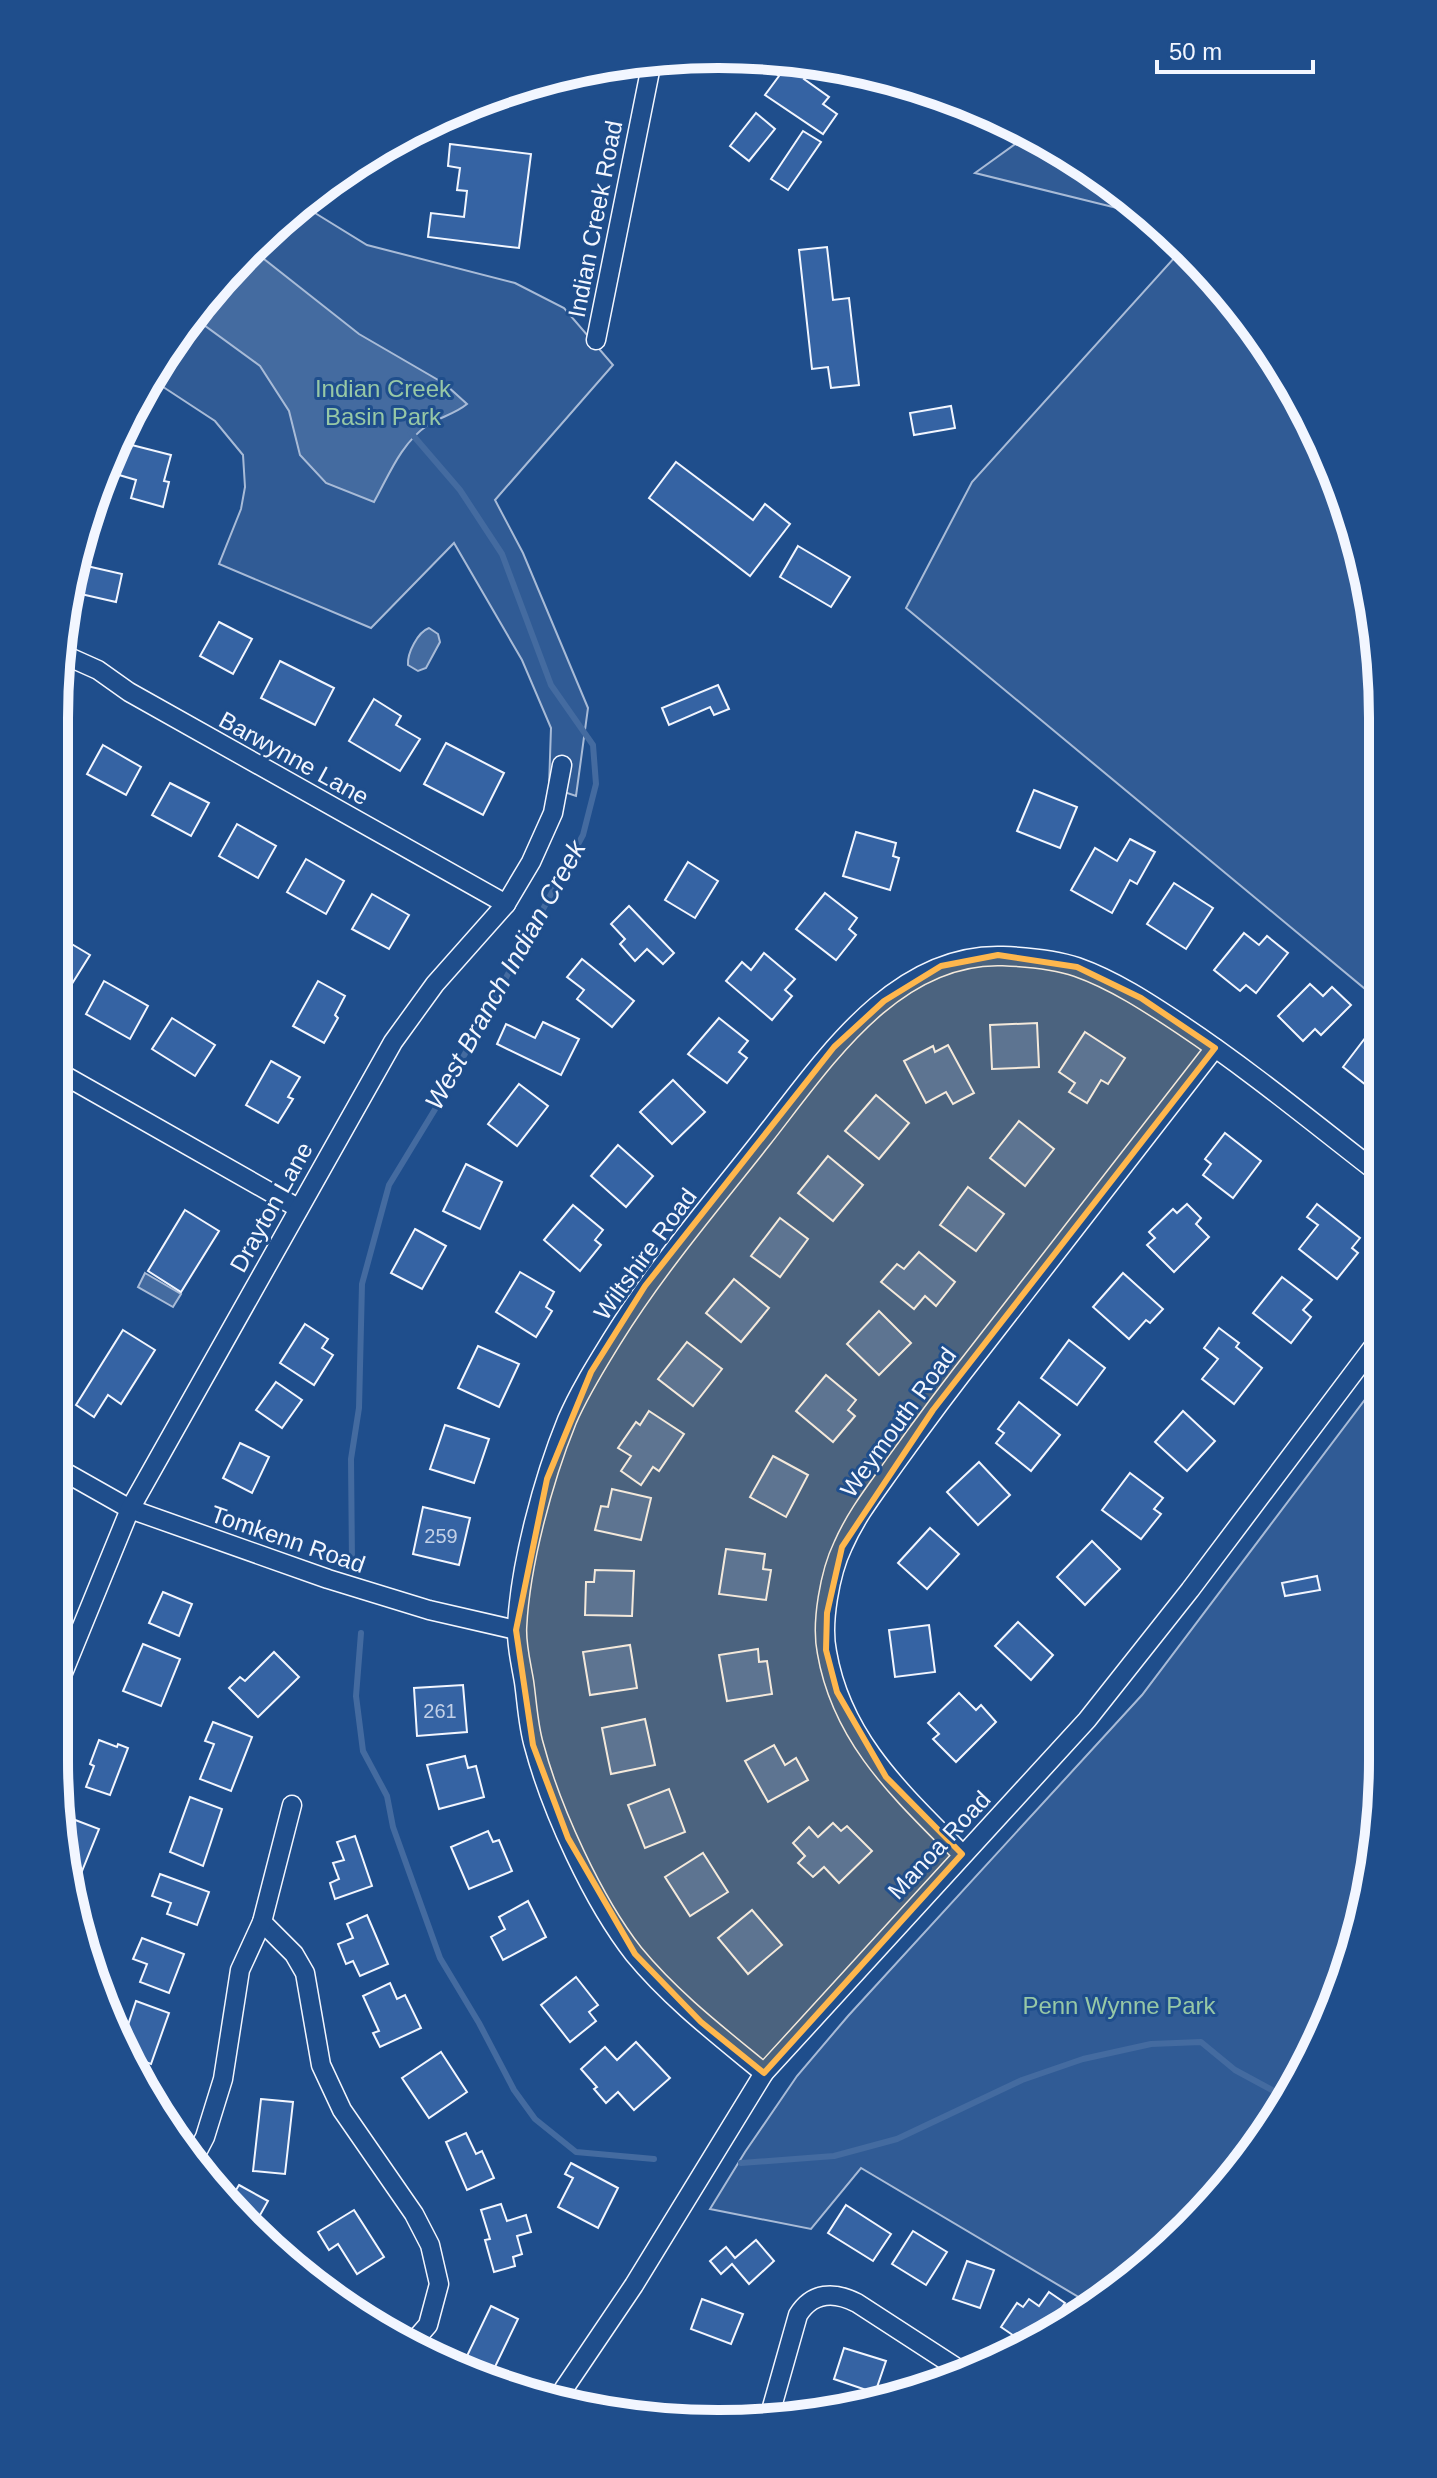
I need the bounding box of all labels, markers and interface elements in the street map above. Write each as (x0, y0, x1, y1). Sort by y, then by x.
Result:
scale bar (1157, 24, 1313, 74)
text: 50 m (1169, 38, 1222, 65)
street label: Indian Creek Road (563, 118, 627, 320)
park label: Indian Creek Basin Park (315, 375, 452, 430)
street label: Barwynne Lane (215, 706, 373, 810)
water label: West Branch Indian Creek (418, 833, 593, 1115)
street label: Drayton Lane (224, 1137, 318, 1277)
street label: Wiltshire Road (588, 1183, 702, 1325)
street label: Weymouth Road (835, 1342, 961, 1502)
street label: Tomkenn Road (207, 1500, 369, 1578)
house number: 259 (424, 1525, 458, 1547)
house number: 261 (423, 1700, 457, 1722)
street label: Manoa Road (882, 1786, 996, 1904)
park label: Penn Wynne Park (1022, 1992, 1217, 2019)

